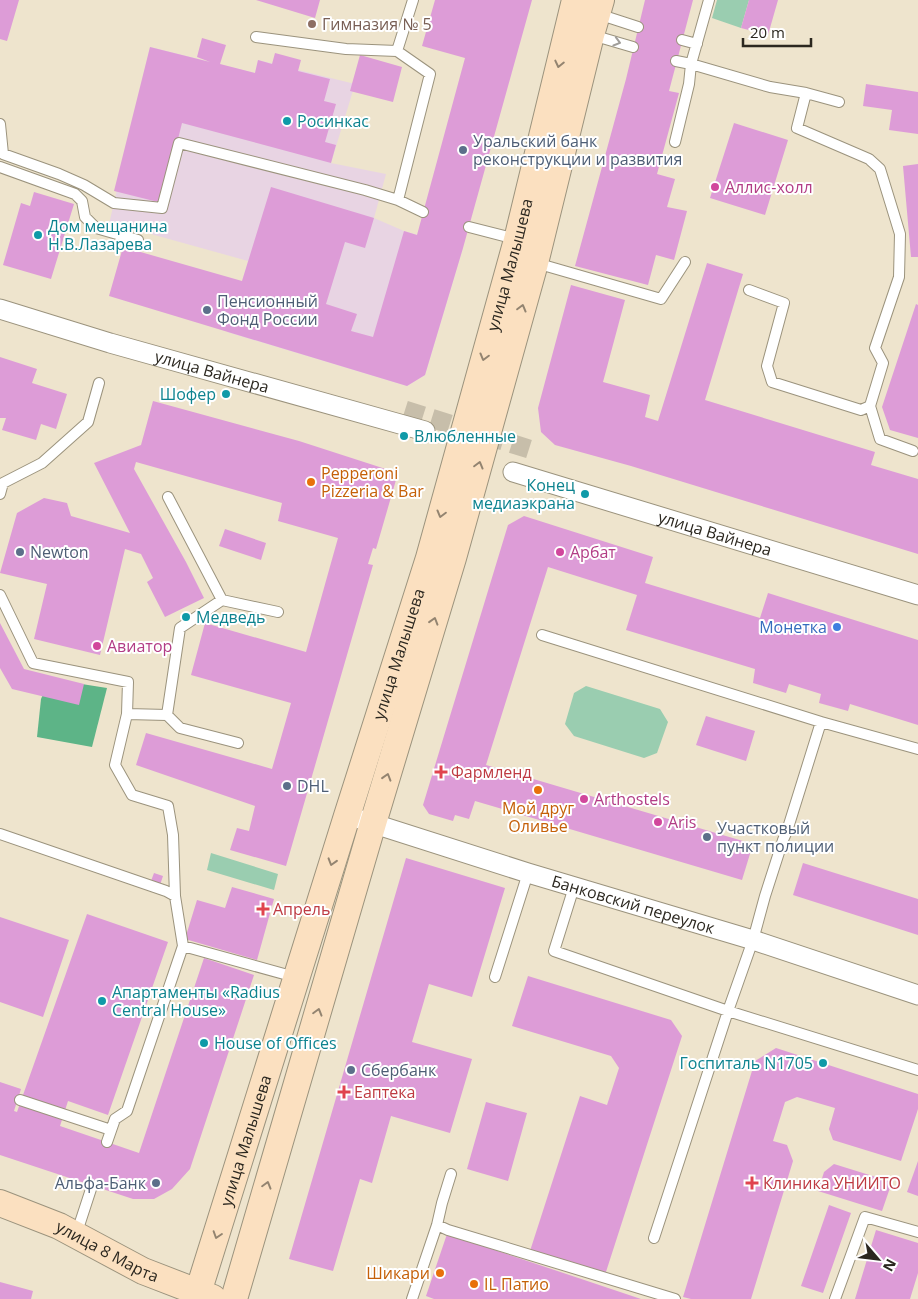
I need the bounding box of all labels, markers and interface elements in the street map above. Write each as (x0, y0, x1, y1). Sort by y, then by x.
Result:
place label: Гимназия № 5 (322, 13, 432, 35)
scale bar (743, 15, 810, 47)
marker: Гимназия № 5 (306, 18, 318, 30)
text: 20 m (750, 22, 785, 42)
one-way arrow (612, 37, 620, 47)
one-way arrow (554, 60, 565, 69)
place label: Росинкас (297, 110, 369, 132)
marker: Росинкас (281, 115, 293, 127)
place label: Уральский банк реконструкции и развития (473, 130, 682, 170)
marker: Уральский банк реконструкции и развития (457, 144, 469, 156)
place label: Аллис-холл (725, 176, 813, 198)
marker: Аллис-холл (709, 181, 721, 193)
street label: улица Малышева (481, 196, 538, 333)
place label: Дом мещанина Н.В.Лазарева (48, 215, 168, 255)
marker: Дом мещанина Н.В.Лазарева (32, 229, 44, 241)
place label: Пенсионный Фонд России (217, 290, 318, 330)
marker: Пенсионный Фонд России (201, 304, 213, 316)
one-way arrow (517, 305, 527, 313)
street label: улица Вайнера (152, 345, 272, 398)
one-way arrow (479, 353, 490, 362)
place label: Шофер (160, 383, 216, 405)
marker: Шофер (220, 388, 232, 400)
place label: Влюбленные (414, 425, 516, 447)
marker: Влюбленные (398, 430, 410, 442)
one-way arrow (473, 460, 484, 469)
place label: Pepperoni Pizzeria & Bar (321, 462, 424, 502)
place label: Конец медиаэкрана (472, 474, 575, 514)
marker: Pepperoni Pizzeria & Bar (305, 476, 317, 488)
marker: Конец медиаэкрана (579, 488, 591, 500)
street label: улица Вайнера (655, 506, 774, 561)
one-way arrow (436, 510, 447, 518)
place label: Newton (30, 541, 89, 563)
place label: Арбат (570, 541, 616, 563)
marker: Newton (14, 546, 26, 558)
marker: Арбат (554, 546, 566, 558)
street label: улица Малышева (367, 586, 430, 722)
place label: Медведь (196, 606, 265, 628)
marker: Медведь (180, 611, 192, 623)
place label: Монетка (759, 616, 827, 638)
one-way arrow (429, 617, 439, 626)
marker: Монетка (831, 621, 843, 633)
place label: Авиатор (107, 635, 172, 657)
marker: Авиатор (91, 640, 103, 652)
place label: Фармленд (451, 761, 532, 783)
marker: Фармленд (435, 766, 447, 778)
one-way arrow (381, 773, 391, 781)
place label: DHL (297, 775, 329, 797)
marker: DHL (281, 780, 293, 792)
marker: Мой друг Оливье (532, 784, 544, 796)
place label: Arthostels (594, 788, 670, 810)
marker: Arthostels (578, 793, 590, 805)
place label: Мой друг Оливье (502, 797, 574, 837)
place label: Aris (668, 811, 696, 833)
marker: Aris (652, 816, 664, 828)
place label: Участковый пункт полиции (717, 817, 834, 857)
marker: Участковый пункт полиции (701, 831, 713, 843)
one-way arrow (328, 858, 338, 866)
street label: Банковский переулок (549, 870, 718, 939)
place label: Апрель (273, 898, 330, 920)
marker: Апрель (257, 903, 269, 915)
place label: Апартаменты «Radius Central House» (112, 981, 280, 1021)
marker: Апартаменты «Radius Central House» (96, 995, 108, 1007)
one-way arrow (312, 1009, 322, 1017)
place label: House of Offices (214, 1032, 337, 1054)
marker: House of Offices (198, 1037, 210, 1049)
place label: Госпиталь N1705 (679, 1052, 813, 1074)
marker: Госпиталь N1705 (817, 1057, 829, 1069)
place label: Сбербанк (361, 1059, 437, 1081)
marker: Сбербанк (345, 1064, 357, 1076)
street label: улица Малышева (215, 1072, 276, 1209)
place label: Еаптека (354, 1081, 415, 1103)
marker: Еаптека (338, 1086, 350, 1098)
place label: Альфа-Банк (55, 1172, 147, 1194)
place label: Клиника УНИИТО (763, 1172, 901, 1194)
marker: Клиника УНИИТО (745, 1176, 759, 1190)
marker: Альфа-Банк (150, 1177, 162, 1189)
one-way arrow (261, 1180, 272, 1189)
street label: улица 8 Марта (52, 1215, 162, 1287)
one-way arrow (212, 1230, 222, 1239)
north arrow (853, 1234, 903, 1284)
text: N (879, 1256, 901, 1275)
place label: Шикари (366, 1262, 430, 1284)
marker: Шикари (434, 1267, 446, 1279)
place label: IL Патио (484, 1273, 549, 1295)
marker: IL Патио (468, 1278, 480, 1290)

